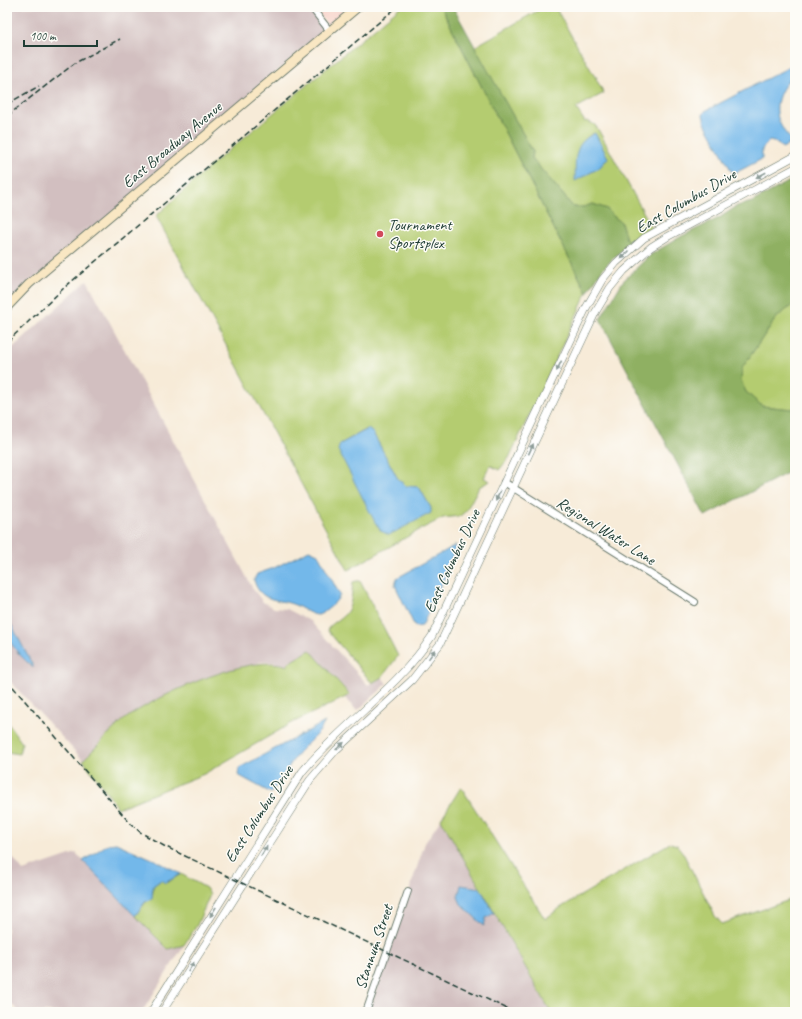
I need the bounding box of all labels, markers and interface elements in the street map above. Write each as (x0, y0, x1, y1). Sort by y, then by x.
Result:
scale bar (24, 22, 97, 48)
text: 100 m (30, 28, 57, 44)
street label: East Broadway Avenue (118, 96, 227, 193)
street label: East Columbus Drive (633, 164, 741, 238)
one-way arrow (755, 171, 766, 178)
place label: Tournament Sportsplex (388, 215, 453, 253)
marker: Tournament Sportsplex (375, 229, 385, 239)
one-way arrow (620, 250, 630, 260)
one-way arrow (556, 360, 562, 371)
one-way arrow (528, 444, 534, 455)
one-way arrow (495, 490, 501, 502)
street label: Regional Water Lane (553, 493, 661, 570)
street label: East Columbus Drive (419, 505, 485, 616)
one-way arrow (428, 649, 436, 660)
one-way arrow (336, 742, 345, 751)
street label: East Columbus Drive (220, 760, 299, 866)
one-way arrow (261, 845, 268, 857)
street label: Stannum Street (350, 901, 398, 992)
one-way arrow (209, 907, 217, 917)
one-way arrow (187, 961, 194, 973)

